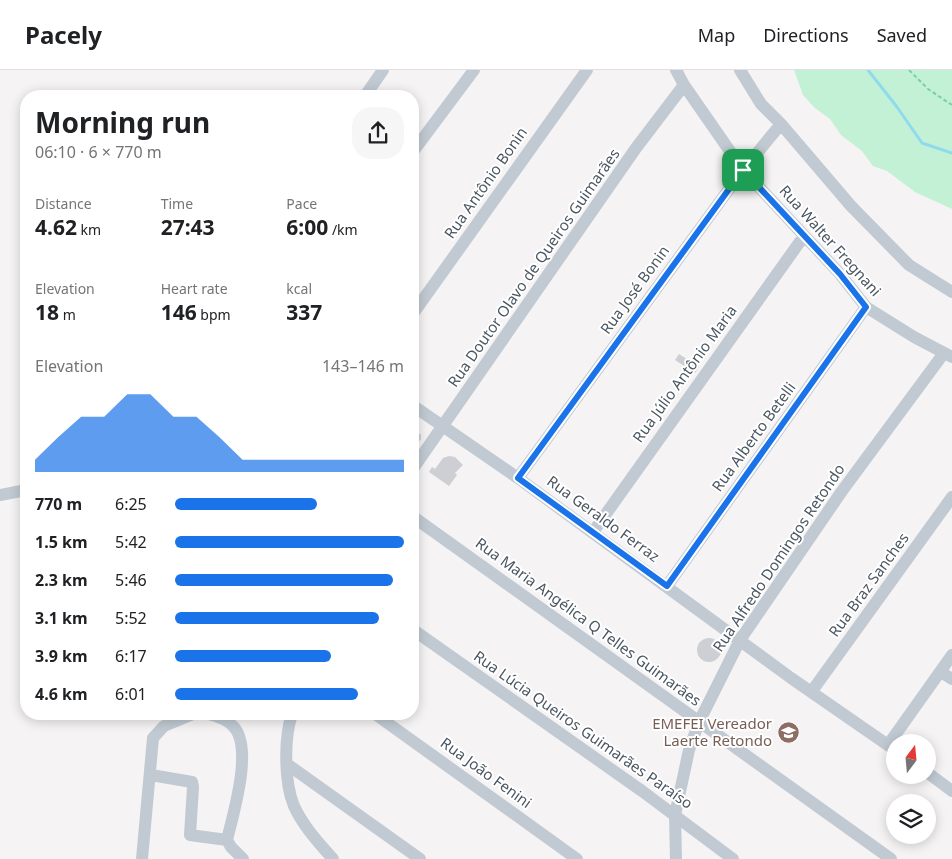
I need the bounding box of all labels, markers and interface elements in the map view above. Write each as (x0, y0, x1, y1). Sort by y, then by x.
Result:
text: Pacely (25, 18, 102, 51)
text: Map (698, 23, 735, 47)
text: Directions (763, 23, 849, 47)
text: Saved (877, 23, 927, 47)
text: Morning run (35, 103, 210, 141)
button: share (352, 107, 404, 159)
street label: Rua Antônio Bonin (439, 123, 531, 242)
text: 06:10 · 6 × 770 m (35, 141, 162, 163)
street label: Rua Doutor Olavo de Queiros Guimarães (443, 144, 624, 391)
pin (722, 149, 764, 191)
icon: arrive (729, 156, 757, 184)
street label: Rua Walter Fregnani (775, 180, 886, 300)
text: Distance (35, 194, 92, 213)
text: Time (161, 194, 193, 213)
text: Pace (286, 194, 317, 213)
text: 4.62 (35, 213, 77, 241)
text: 27:43 (161, 213, 215, 241)
text: 6:00 (286, 213, 328, 241)
text: km (77, 220, 101, 239)
text: /km (328, 220, 358, 239)
street label: Rua José Bonin (595, 241, 673, 338)
text: Elevation (35, 279, 95, 298)
text: Heart rate (161, 279, 228, 298)
text: kcal (286, 279, 312, 298)
text: 18 (35, 298, 59, 326)
text: 146 (161, 298, 197, 326)
text: 337 (286, 298, 322, 326)
street label: Rua Júlio Antônio Maria (628, 301, 741, 446)
text: m (59, 305, 76, 324)
text: bpm (197, 305, 231, 324)
text: Elevation (35, 355, 103, 377)
text: 143–146 m (322, 355, 404, 377)
street label: Rua Alberto Betelli (707, 378, 800, 495)
street label: Rua Alfredo Domingos Retondo (708, 460, 849, 655)
street label: Rua Geraldo Ferraz (543, 471, 664, 566)
text: 770 m (35, 493, 82, 515)
text: 6:25 (115, 493, 147, 515)
street label: Rua Braz Sanches (824, 528, 913, 640)
text: 1.5 km (35, 531, 87, 553)
text: 5:42 (115, 531, 147, 553)
street label: Rua Maria Angélica Q Telles Guimarães (472, 533, 705, 710)
text: 2.3 km (35, 569, 87, 591)
text: 5:46 (115, 569, 147, 591)
text: 3.1 km (35, 607, 87, 629)
text: 5:52 (115, 607, 147, 629)
text: 3.9 km (35, 645, 87, 667)
text: 6:17 (115, 645, 147, 667)
street label: Rua Lúcia Queiros Guimarães Paraíso (470, 646, 697, 813)
text: 4.6 km (35, 683, 87, 705)
text: 6:01 (115, 683, 147, 705)
place label: EMEFEI Vereador Laerte Retondo (652, 713, 772, 750)
school or university icon: EMEFEI Vereador Laerte Retondo (776, 721, 800, 745)
street label: Rua João Fenini (437, 732, 536, 812)
north arrow (886, 734, 936, 784)
map controls (886, 734, 936, 844)
button: layers (886, 794, 936, 844)

